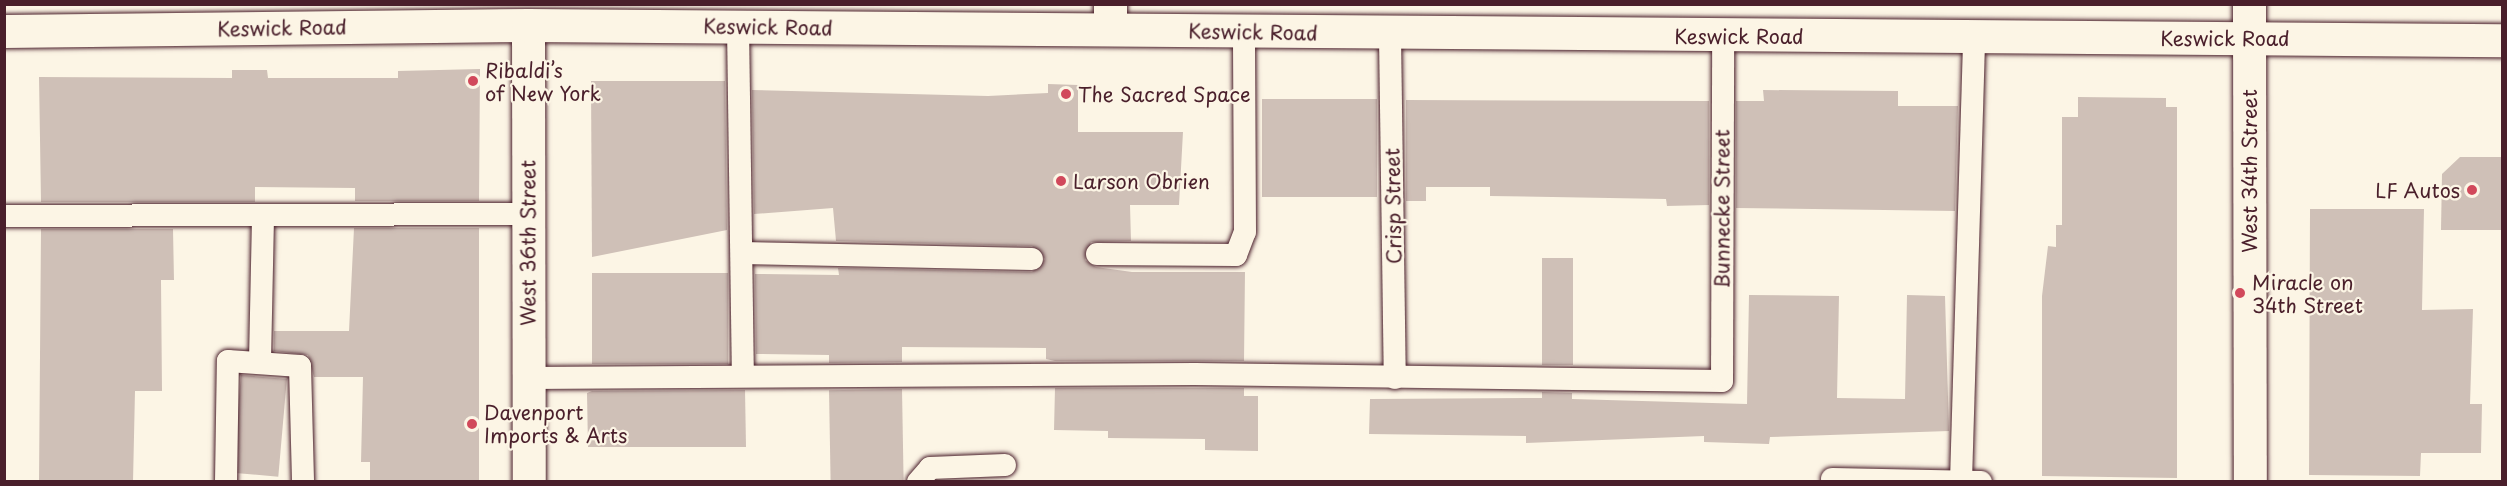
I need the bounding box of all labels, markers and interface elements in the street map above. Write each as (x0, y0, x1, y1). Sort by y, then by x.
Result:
street label: Keswick Road (702, 14, 834, 40)
street label: Keswick Road (216, 15, 348, 41)
street label: Keswick Road (1187, 19, 1319, 45)
street label: Keswick Road (1674, 24, 1804, 48)
street label: Keswick Road (2160, 26, 2290, 50)
place label: Ribaldi’s of New York (485, 58, 600, 105)
marker: Ribaldi’s of New York (466, 74, 480, 88)
place label: The Sacred Space (1078, 82, 1252, 106)
marker: The Sacred Space (1059, 87, 1073, 101)
street label: West 34th Street (2237, 88, 2261, 254)
street label: Bunnecke Street (1710, 129, 1734, 289)
street label: Crisp Street (1380, 147, 1406, 265)
street label: West 36th Street (516, 160, 540, 326)
place label: Larson Obrien (1073, 169, 1210, 193)
marker: Larson Obrien (1054, 174, 1068, 188)
place label: LF Autos (2374, 178, 2460, 202)
marker: LF Autos (2465, 183, 2479, 197)
place label: Miracle on 34th Street (2252, 270, 2364, 317)
marker: Miracle on 34th Street (2233, 286, 2247, 300)
place label: Davenport Imports & Arts (484, 400, 628, 447)
marker: Davenport Imports & Arts (465, 417, 479, 431)

